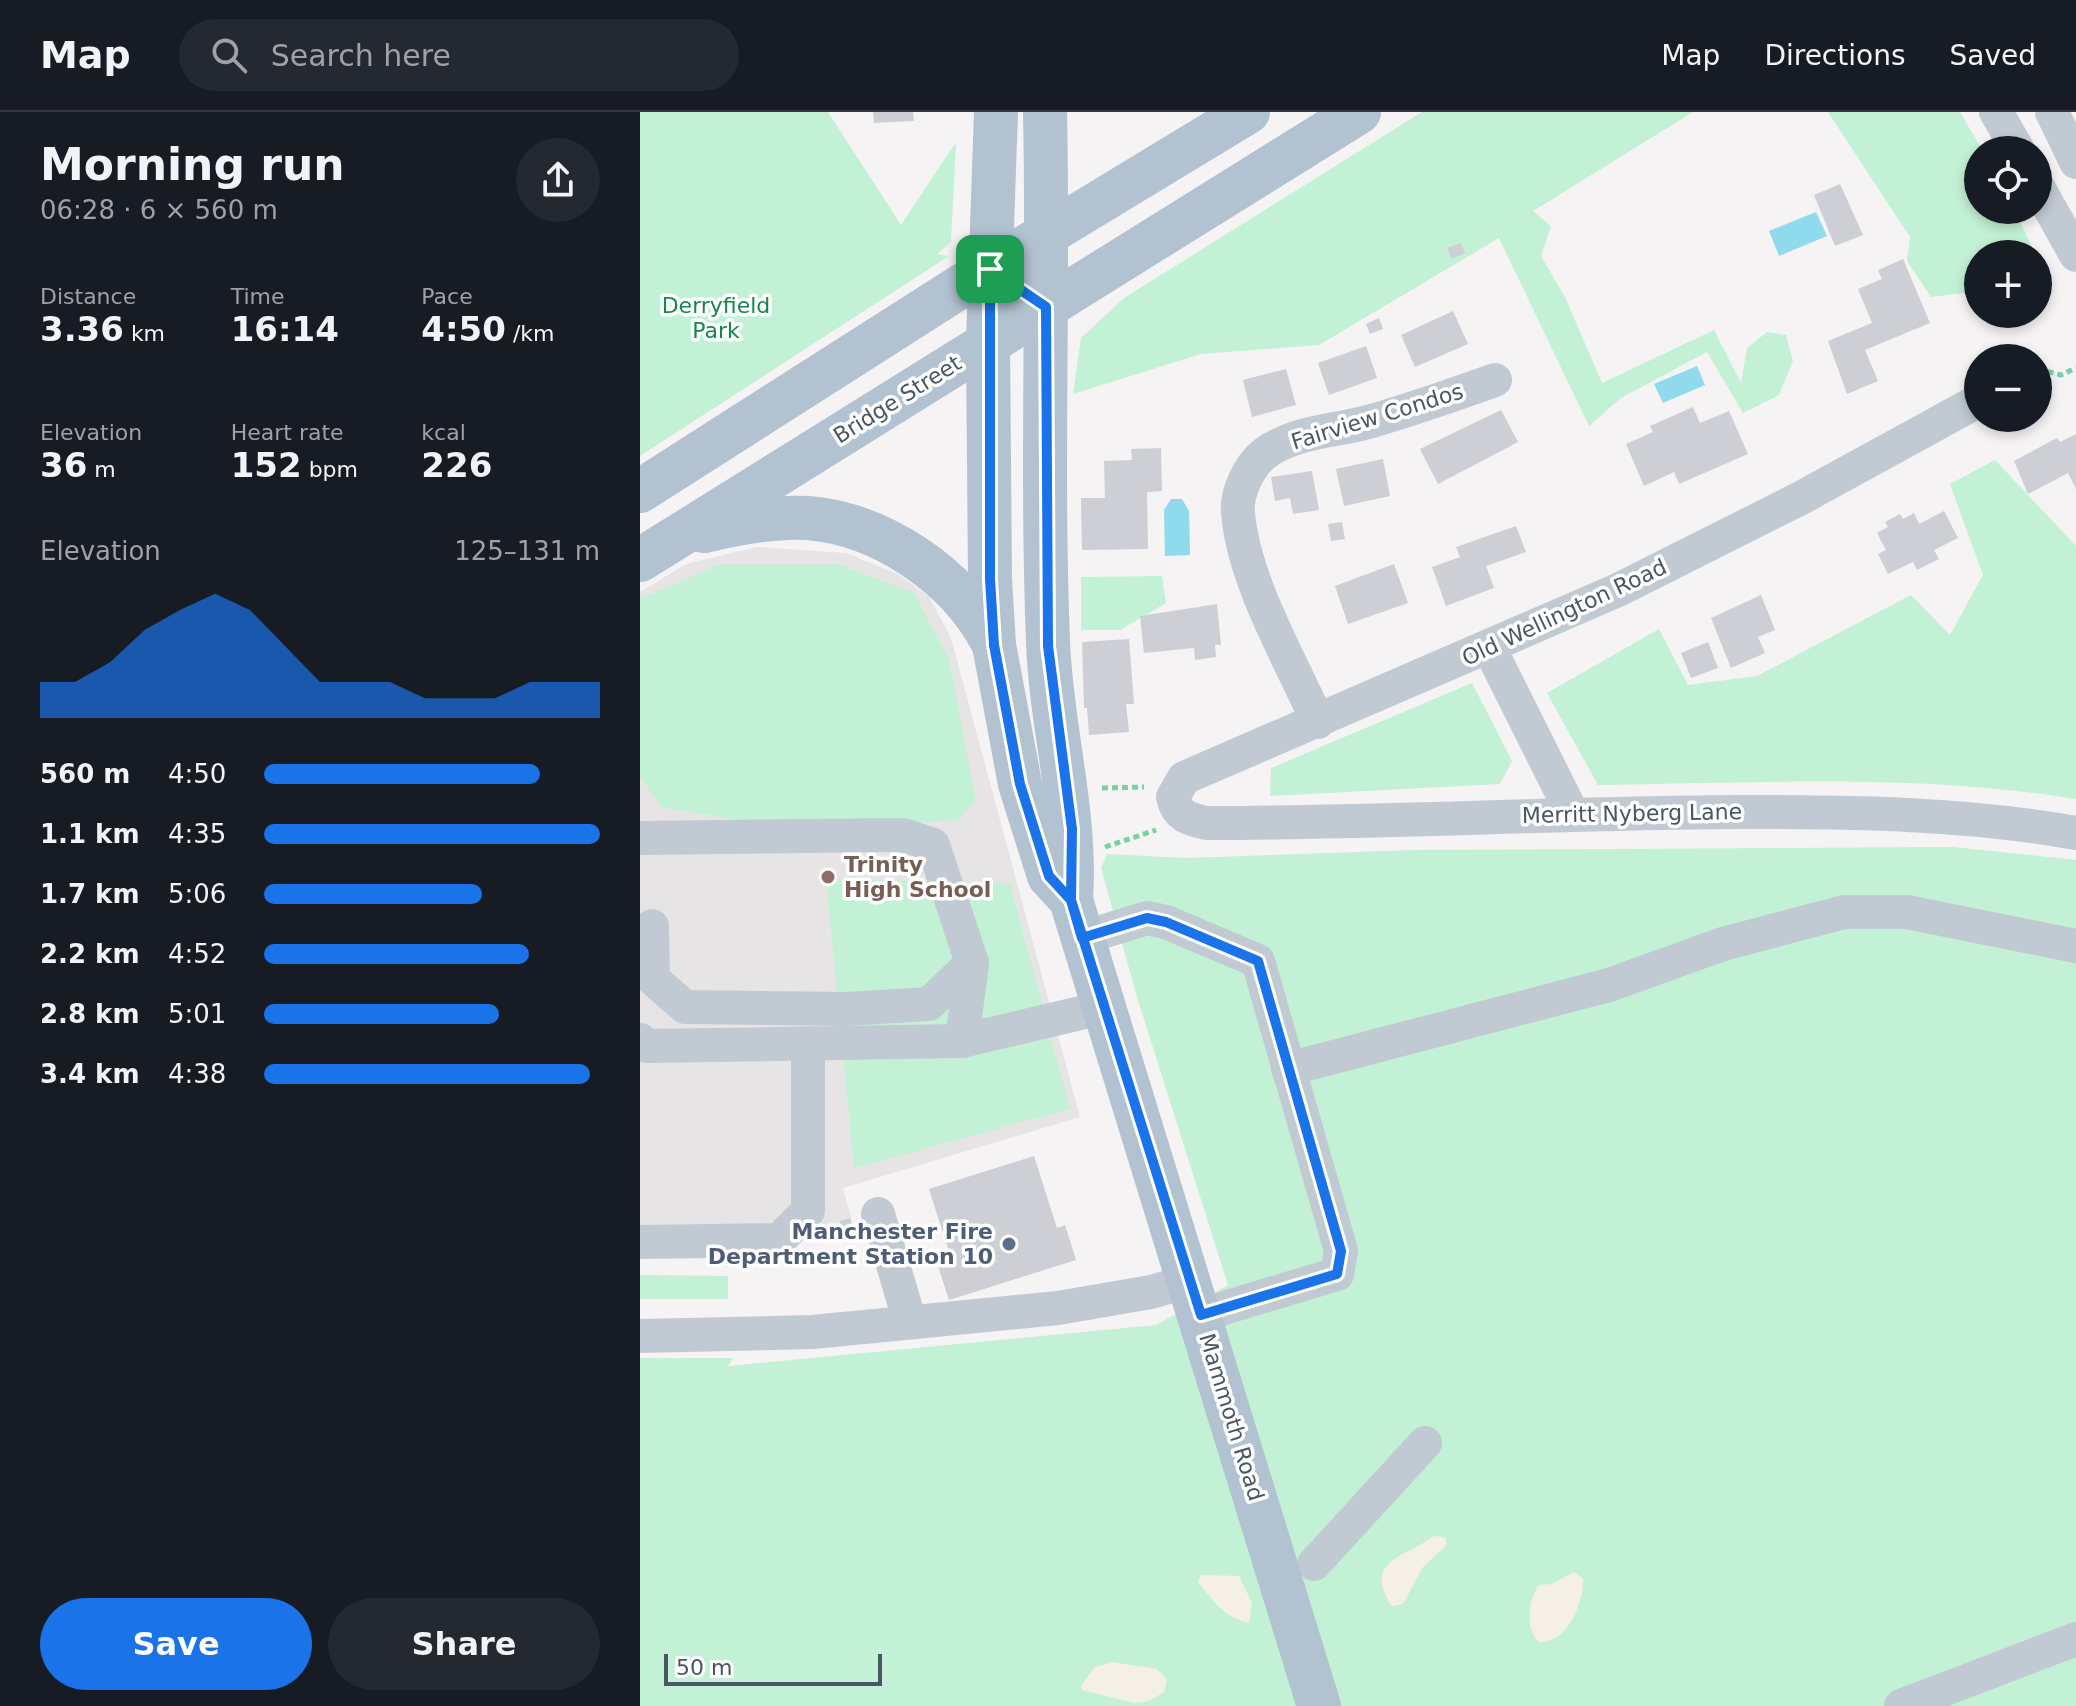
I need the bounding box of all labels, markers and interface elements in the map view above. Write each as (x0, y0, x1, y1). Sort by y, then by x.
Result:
search box (179, 19, 739, 91)
text: Map (40, 33, 131, 77)
icon: search (207, 33, 251, 77)
text: Search here (271, 38, 451, 73)
text: Map (1661, 39, 1720, 72)
text: Directions (1764, 39, 1905, 72)
text: Saved (1949, 39, 2036, 72)
map controls (1964, 136, 2052, 432)
button: locate (1964, 136, 2052, 224)
button: share (516, 138, 600, 222)
text: Morning run (40, 139, 345, 190)
text: 06:28 · 6 × 560 m (40, 195, 278, 225)
pin (956, 235, 1024, 303)
button: + (1964, 240, 2052, 328)
icon: arrive (968, 247, 1012, 291)
text: Distance (40, 284, 136, 309)
text: Time (231, 284, 285, 309)
text: Pace (421, 284, 473, 309)
park label: Derryfield Park (662, 293, 770, 343)
text: 3.36 (40, 309, 124, 349)
text: 16:14 (231, 309, 339, 349)
text: 4:50 (421, 309, 506, 349)
text: km (124, 321, 165, 346)
text: /km (506, 321, 554, 346)
button: − (1964, 344, 2052, 432)
street label: Bridge Street (829, 350, 966, 449)
street label: Fairview Condos (1288, 378, 1466, 455)
text: Elevation (40, 420, 142, 445)
text: Heart rate (231, 420, 344, 445)
text: kcal (421, 420, 466, 445)
text: 36 (40, 445, 87, 485)
text: 152 (231, 445, 302, 485)
text: 226 (421, 445, 492, 485)
text: m (87, 457, 116, 482)
text: bpm (302, 457, 358, 482)
text: Elevation (40, 536, 161, 566)
text: 125–131 m (454, 536, 600, 566)
street label: Old Wellington Road (1458, 554, 1670, 671)
text: 560 m (40, 759, 130, 789)
text: 4:50 (168, 759, 226, 789)
street label: Merritt Nyberg Lane (1522, 799, 1742, 828)
text: 1.1 km (40, 819, 140, 849)
text: 4:35 (168, 819, 226, 849)
place label: Trinity High School (844, 852, 991, 902)
marker: Trinity High School (819, 868, 837, 886)
text: 1.7 km (40, 879, 140, 909)
text: 5:06 (168, 879, 226, 909)
text: 2.2 km (40, 939, 140, 969)
text: 4:52 (168, 939, 226, 969)
text: 2.8 km (40, 999, 140, 1029)
text: 5:01 (168, 999, 226, 1029)
text: 3.4 km (40, 1059, 140, 1089)
text: 4:38 (168, 1059, 226, 1089)
place label: Manchester Fire Department Station 10 (708, 1219, 993, 1269)
marker: Manchester Fire Department Station 10 (1000, 1235, 1018, 1253)
street label: Mammoth Road (1194, 1331, 1269, 1504)
button: Save (40, 1598, 312, 1690)
button: Share (328, 1598, 600, 1690)
scale bar (664, 1650, 882, 1686)
text: 50 m (676, 1655, 732, 1680)

